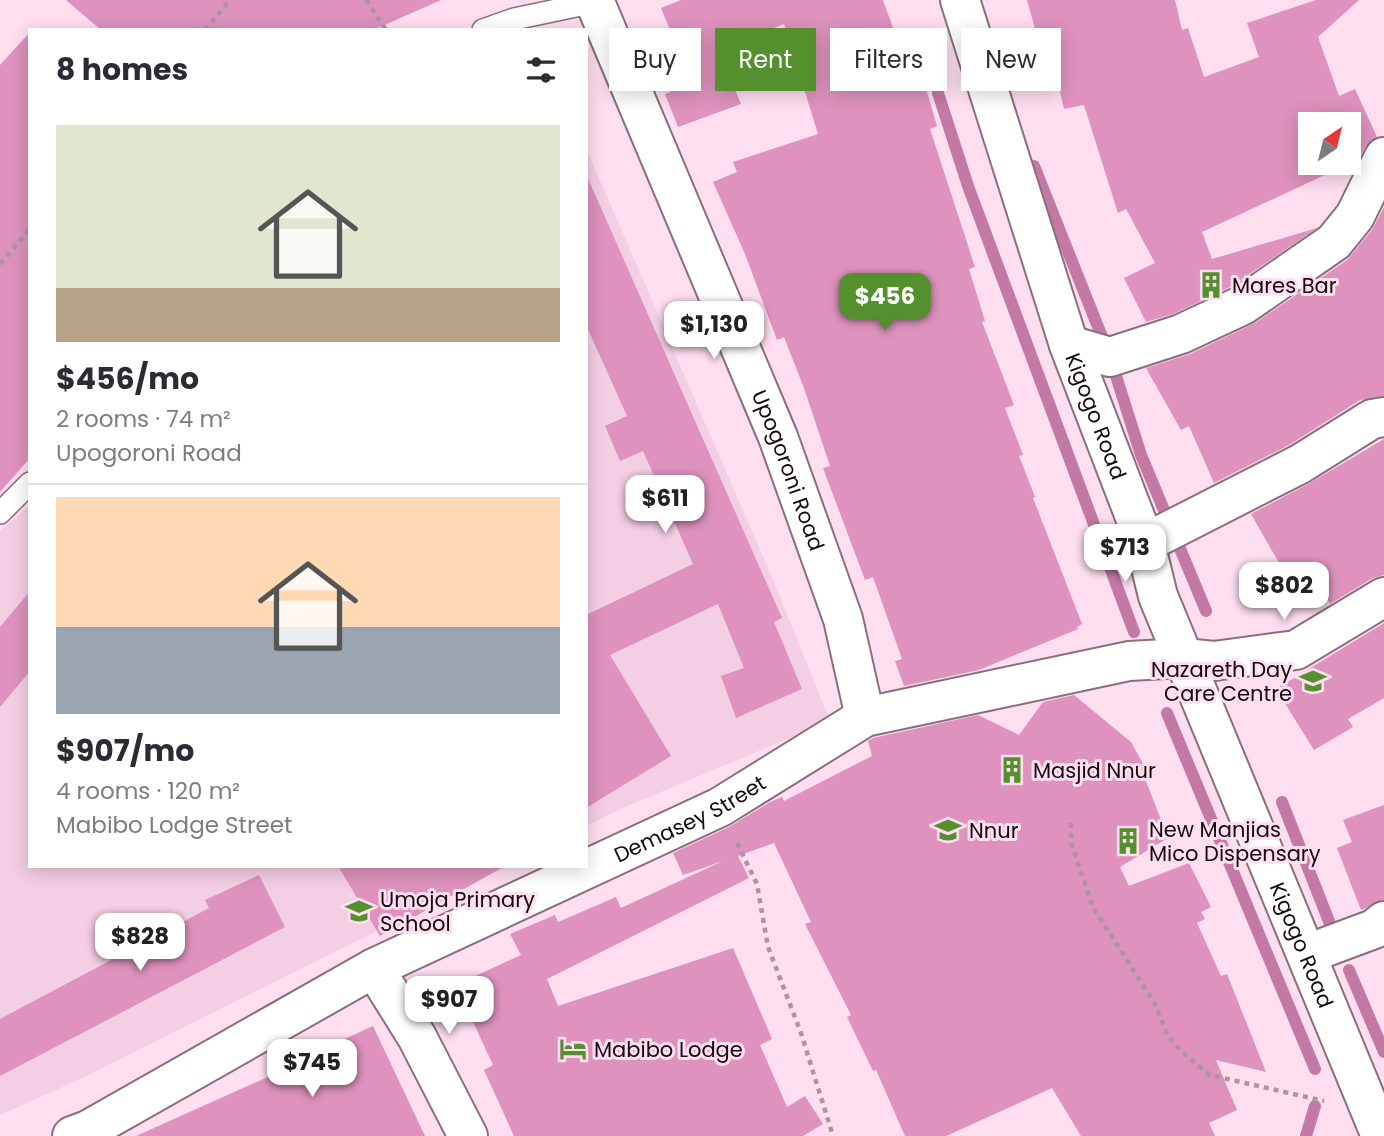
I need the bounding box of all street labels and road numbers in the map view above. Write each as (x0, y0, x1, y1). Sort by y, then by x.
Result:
street label: Kigogo Road (1059, 349, 1134, 484)
street label: Upogoroni Road (745, 385, 832, 555)
street label: Demasey Street (609, 768, 771, 869)
street label: Kigogo Road (1263, 878, 1341, 1012)

